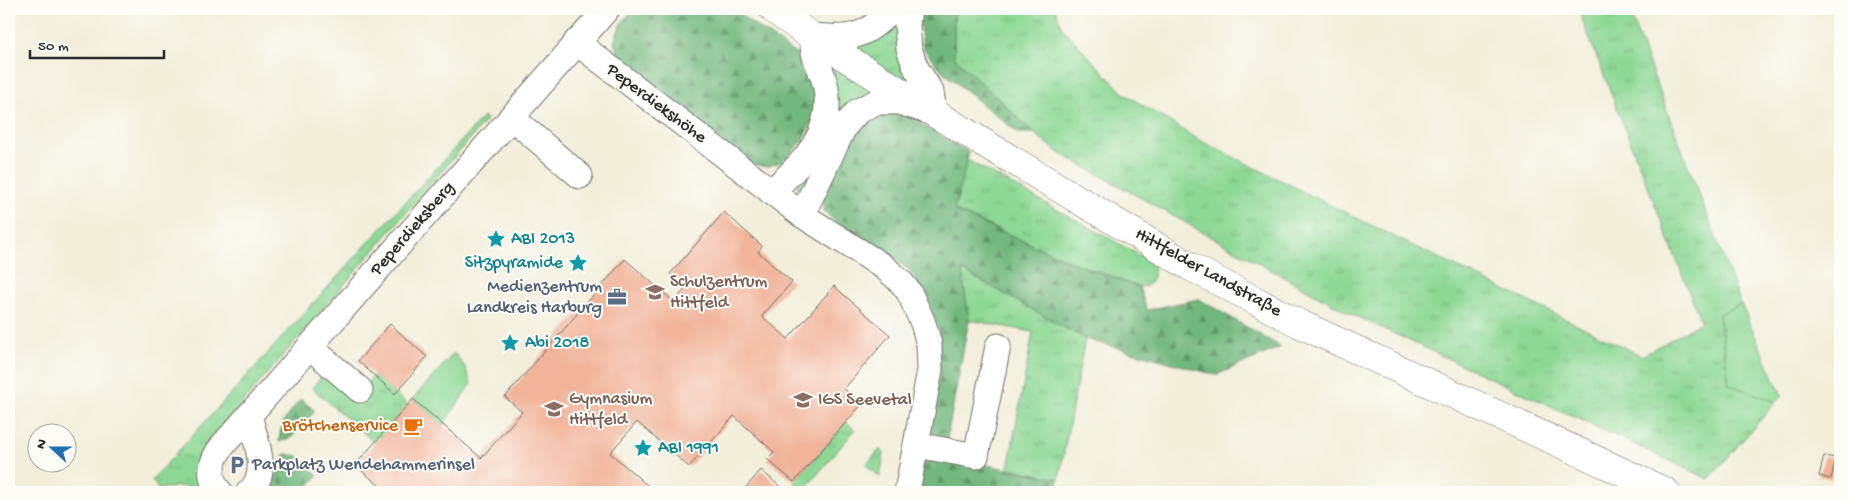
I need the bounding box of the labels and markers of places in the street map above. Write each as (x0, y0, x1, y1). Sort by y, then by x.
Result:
place icon: ABI 2013 (485, 228, 507, 250)
place label: ABI 2013 (511, 229, 575, 250)
place icon: Sitzpyramide (567, 252, 589, 274)
place label: Sitzpyramide (465, 253, 564, 274)
place label: Schulzentrum Hittfeld (670, 272, 767, 314)
place label: Medienzentrum Landkreis Harburg (467, 277, 602, 319)
school or university icon: Schulzentrum Hittfeld (644, 281, 666, 303)
office icon: Medienzentrum Landkreis Harburg (606, 286, 628, 308)
place icon: Abi 2018 (499, 332, 521, 354)
place label: Abi 2018 (525, 333, 590, 354)
place label: Gymnasium Hittfeld (569, 389, 653, 431)
school or university icon: IGS Seevetal (792, 389, 814, 411)
place label: IGS Seevetal (818, 390, 912, 411)
school or university icon: Gymnasium Hittfeld (543, 398, 565, 420)
cafe icon: Brötchenservice (402, 415, 424, 437)
place label: Brötchenservice (282, 416, 399, 437)
place icon: ABI 1991 (632, 437, 654, 459)
place label: ABI 1991 (658, 438, 719, 459)
parking icon: Parkplatz Wendehammerinsel (226, 454, 248, 476)
place label: Parkplatz Wendehammerinsel (251, 455, 475, 476)

